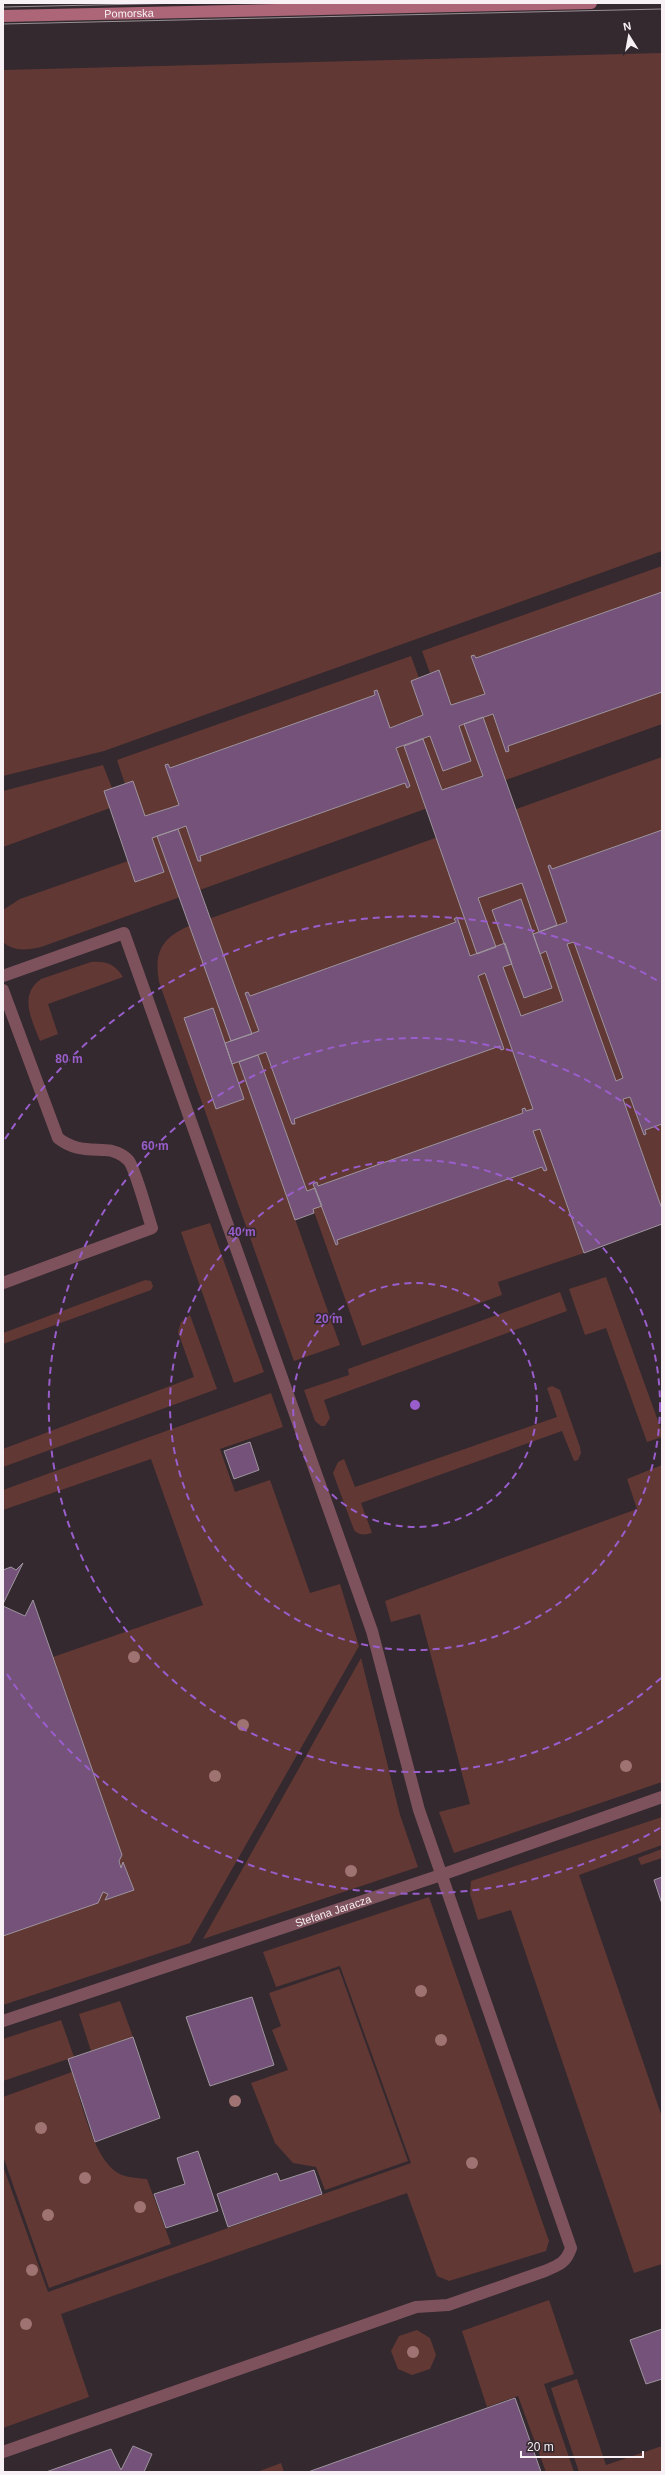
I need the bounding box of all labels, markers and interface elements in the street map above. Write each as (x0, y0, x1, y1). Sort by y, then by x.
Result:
street label: Pomorska (104, 7, 155, 20)
north arrow (609, 16, 649, 56)
text: N (622, 20, 632, 33)
text: 80 m (55, 1052, 83, 1066)
text: 60 m (141, 1139, 169, 1153)
text: 40 m (228, 1225, 256, 1239)
text: 20 m (315, 1312, 343, 1326)
centre of rings (408, 1398, 422, 1412)
street label: Stefana Jaracza (293, 1892, 374, 1929)
scale bar (521, 2433, 643, 2459)
text: 20 m (527, 2440, 554, 2454)

